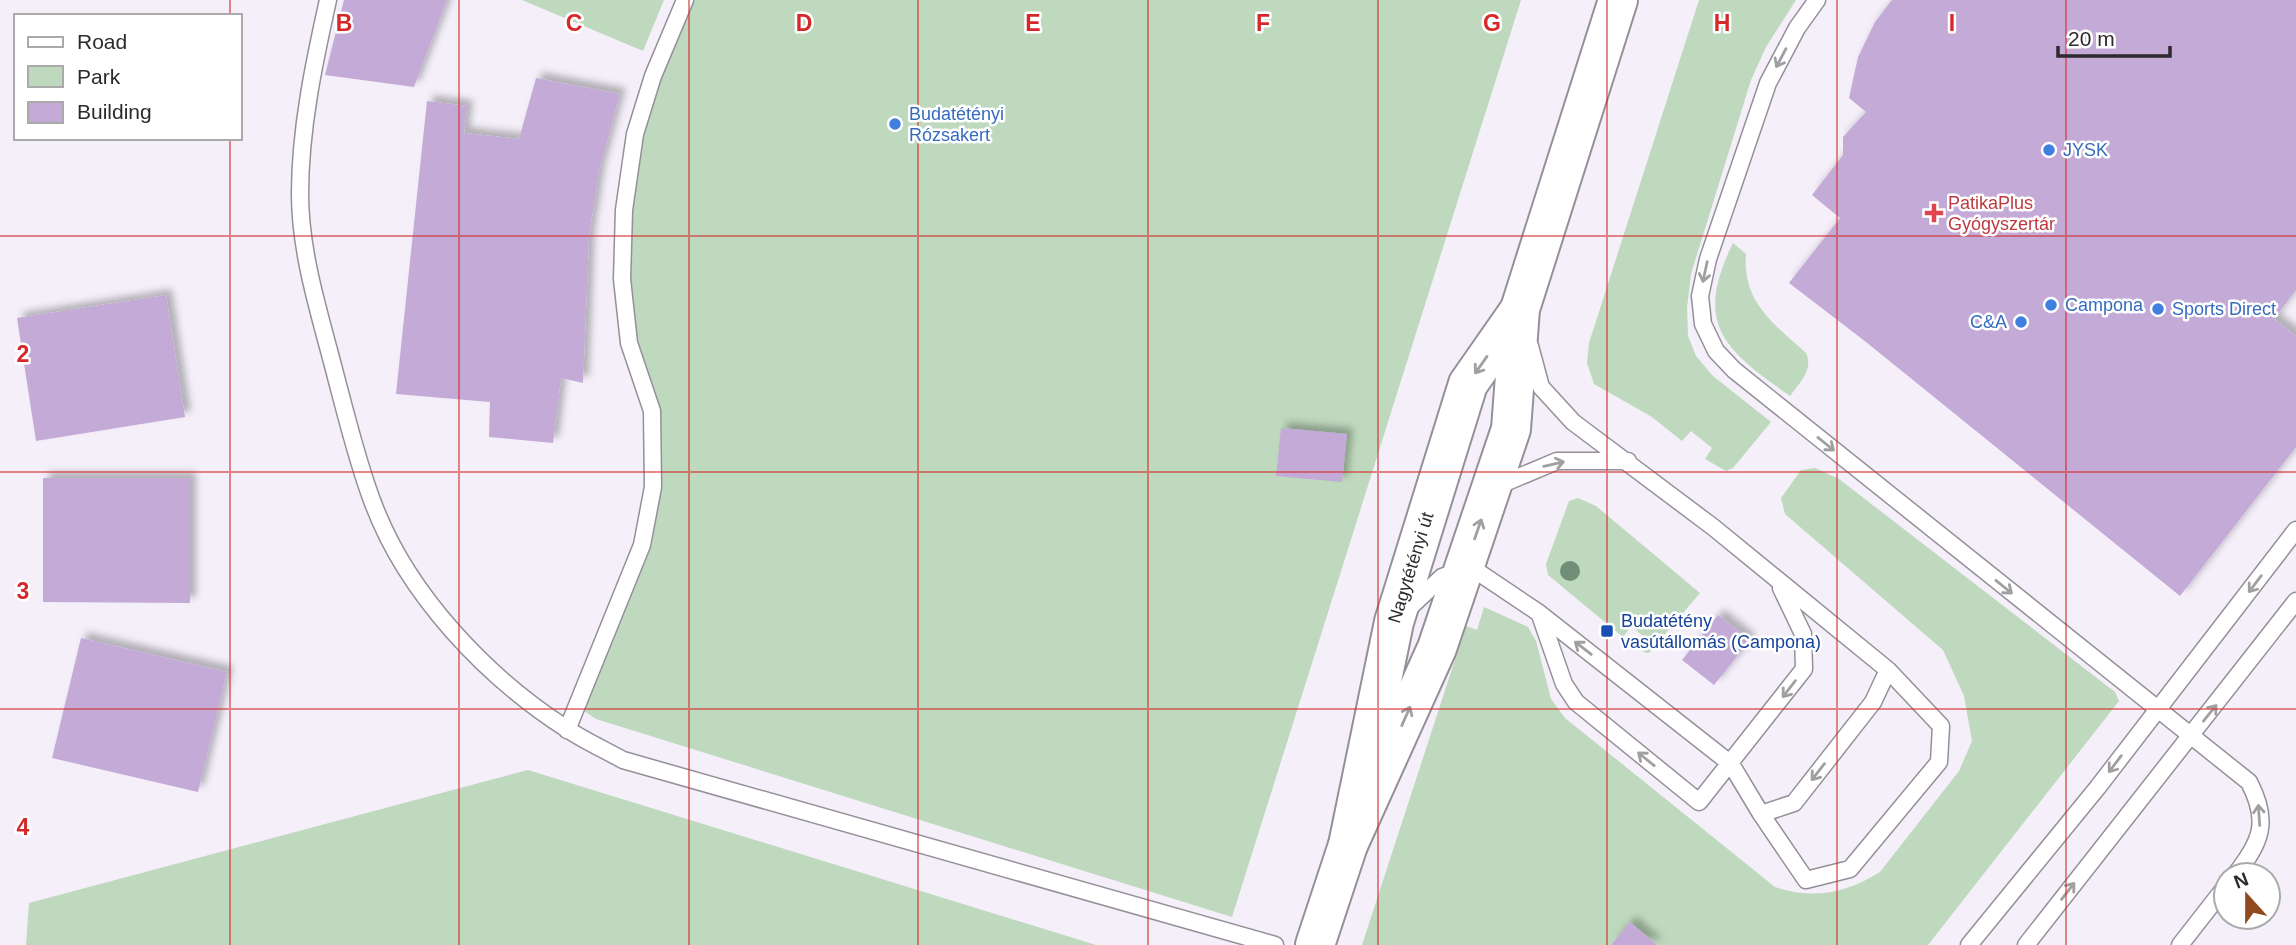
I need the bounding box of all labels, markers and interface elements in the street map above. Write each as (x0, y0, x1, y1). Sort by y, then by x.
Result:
text: B (336, 10, 352, 36)
text: C (566, 10, 582, 36)
text: D (796, 10, 812, 36)
text: E (1025, 10, 1041, 36)
text: F (1256, 10, 1270, 36)
text: G (1483, 10, 1501, 36)
text: H (1714, 10, 1730, 36)
text: I (1949, 10, 1955, 36)
legend (14, 14, 242, 140)
scale bar (2058, 14, 2170, 58)
text: 20 m (2068, 27, 2115, 50)
text: Road (77, 30, 127, 53)
one-way arrow (1774, 47, 1787, 68)
text: Park (77, 65, 121, 88)
text: Building (77, 100, 152, 123)
place label: Budatétényi Rózsakert (909, 104, 1004, 145)
marker: Budatétényi Rózsakert (887, 116, 903, 132)
place label: JYSK (2063, 140, 2108, 160)
marker: JYSK (2041, 142, 2057, 158)
place label: PatikaPlus Gyógyszertár (1948, 193, 2055, 234)
marker: PatikaPlus Gyógyszertár (1926, 205, 1942, 221)
one-way arrow (1698, 260, 1712, 283)
place label: Campona (2065, 295, 2144, 315)
marker: Campona (2043, 297, 2059, 313)
place label: Sports Direct (2172, 299, 2276, 319)
marker: Sports Direct (2150, 301, 2166, 317)
place label: C&A (1970, 312, 2007, 332)
marker: C&A (2013, 314, 2029, 330)
text: 2 (17, 341, 29, 367)
one-way arrow (1474, 355, 1488, 374)
one-way arrow (1817, 436, 1835, 452)
one-way arrow (1543, 457, 1565, 470)
street label: Nagytétényi út (1384, 510, 1438, 626)
one-way arrow (1473, 519, 1485, 541)
one-way arrow (2247, 575, 2262, 593)
text: 3 (17, 578, 29, 604)
one-way arrow (1994, 579, 2012, 595)
place label: Budatétény vasútállomás (Campona) (1621, 611, 1821, 652)
marker: Budatétény vasútállomás (Campona) (1599, 623, 1615, 639)
one-way arrow (1575, 640, 1593, 656)
one-way arrow (1782, 679, 1797, 697)
one-way arrow (2202, 705, 2217, 723)
one-way arrow (1400, 706, 1413, 727)
one-way arrow (1637, 751, 1655, 767)
one-way arrow (2108, 754, 2123, 773)
one-way arrow (1811, 762, 1826, 780)
one-way arrow (2253, 804, 2266, 827)
text: 4 (17, 814, 30, 840)
north arrow (2212, 861, 2282, 931)
text: N (2231, 868, 2251, 893)
one-way arrow (2061, 883, 2076, 901)

